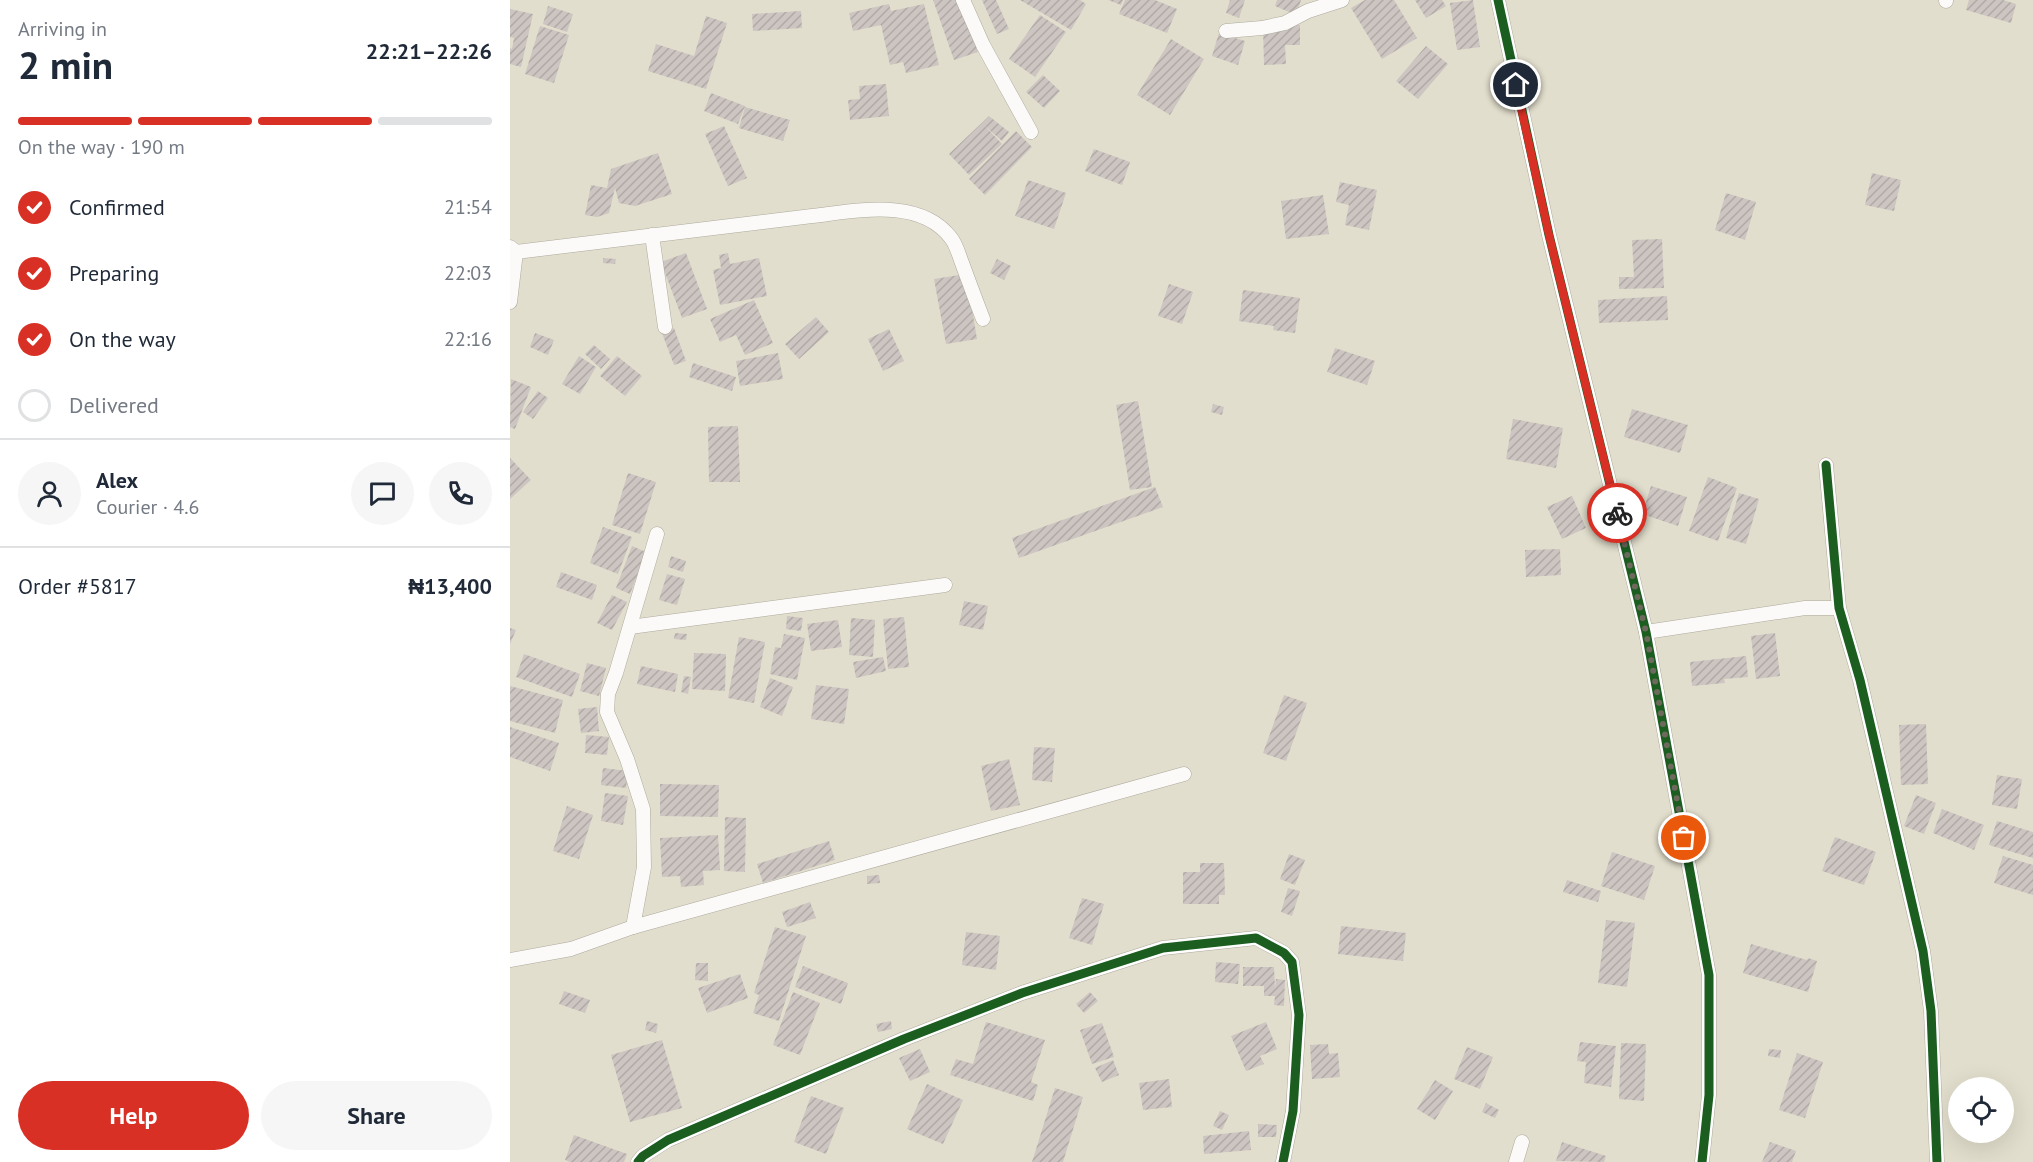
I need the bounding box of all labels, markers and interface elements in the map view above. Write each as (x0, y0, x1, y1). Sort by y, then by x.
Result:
text: Arriving in (18, 16, 107, 42)
text: 22:21–22:26 (366, 37, 492, 65)
text: 2 min (18, 39, 113, 90)
pin (1490, 59, 1541, 110)
icon: home (1499, 68, 1532, 101)
text: On the way · 190 m (18, 134, 185, 160)
icon: check (18, 191, 51, 224)
text: Confirmed (69, 193, 165, 221)
text: 21:54 (444, 194, 492, 220)
icon: check (18, 257, 51, 290)
text: Preparing (69, 259, 159, 287)
text: 22:03 (444, 260, 492, 286)
icon: check (18, 323, 51, 356)
text: On the way (69, 325, 176, 353)
text: 22:16 (444, 326, 492, 352)
text: Delivered (69, 391, 159, 419)
button: person (18, 462, 81, 525)
button: chat (351, 462, 414, 525)
button: phone (429, 462, 492, 525)
text: Alex (96, 466, 138, 494)
courier (1587, 483, 1647, 543)
text: Courier · 4.6 (96, 494, 199, 520)
icon: bike (1601, 497, 1634, 530)
text: Order #5817 (18, 572, 137, 600)
text: ₦13,400 (408, 572, 492, 600)
pin (1658, 812, 1709, 863)
icon: bag (1667, 821, 1700, 854)
map controls (1948, 1077, 2014, 1143)
button: locate (1948, 1077, 2014, 1143)
button: Help (18, 1081, 249, 1150)
button: Share (261, 1081, 492, 1150)

